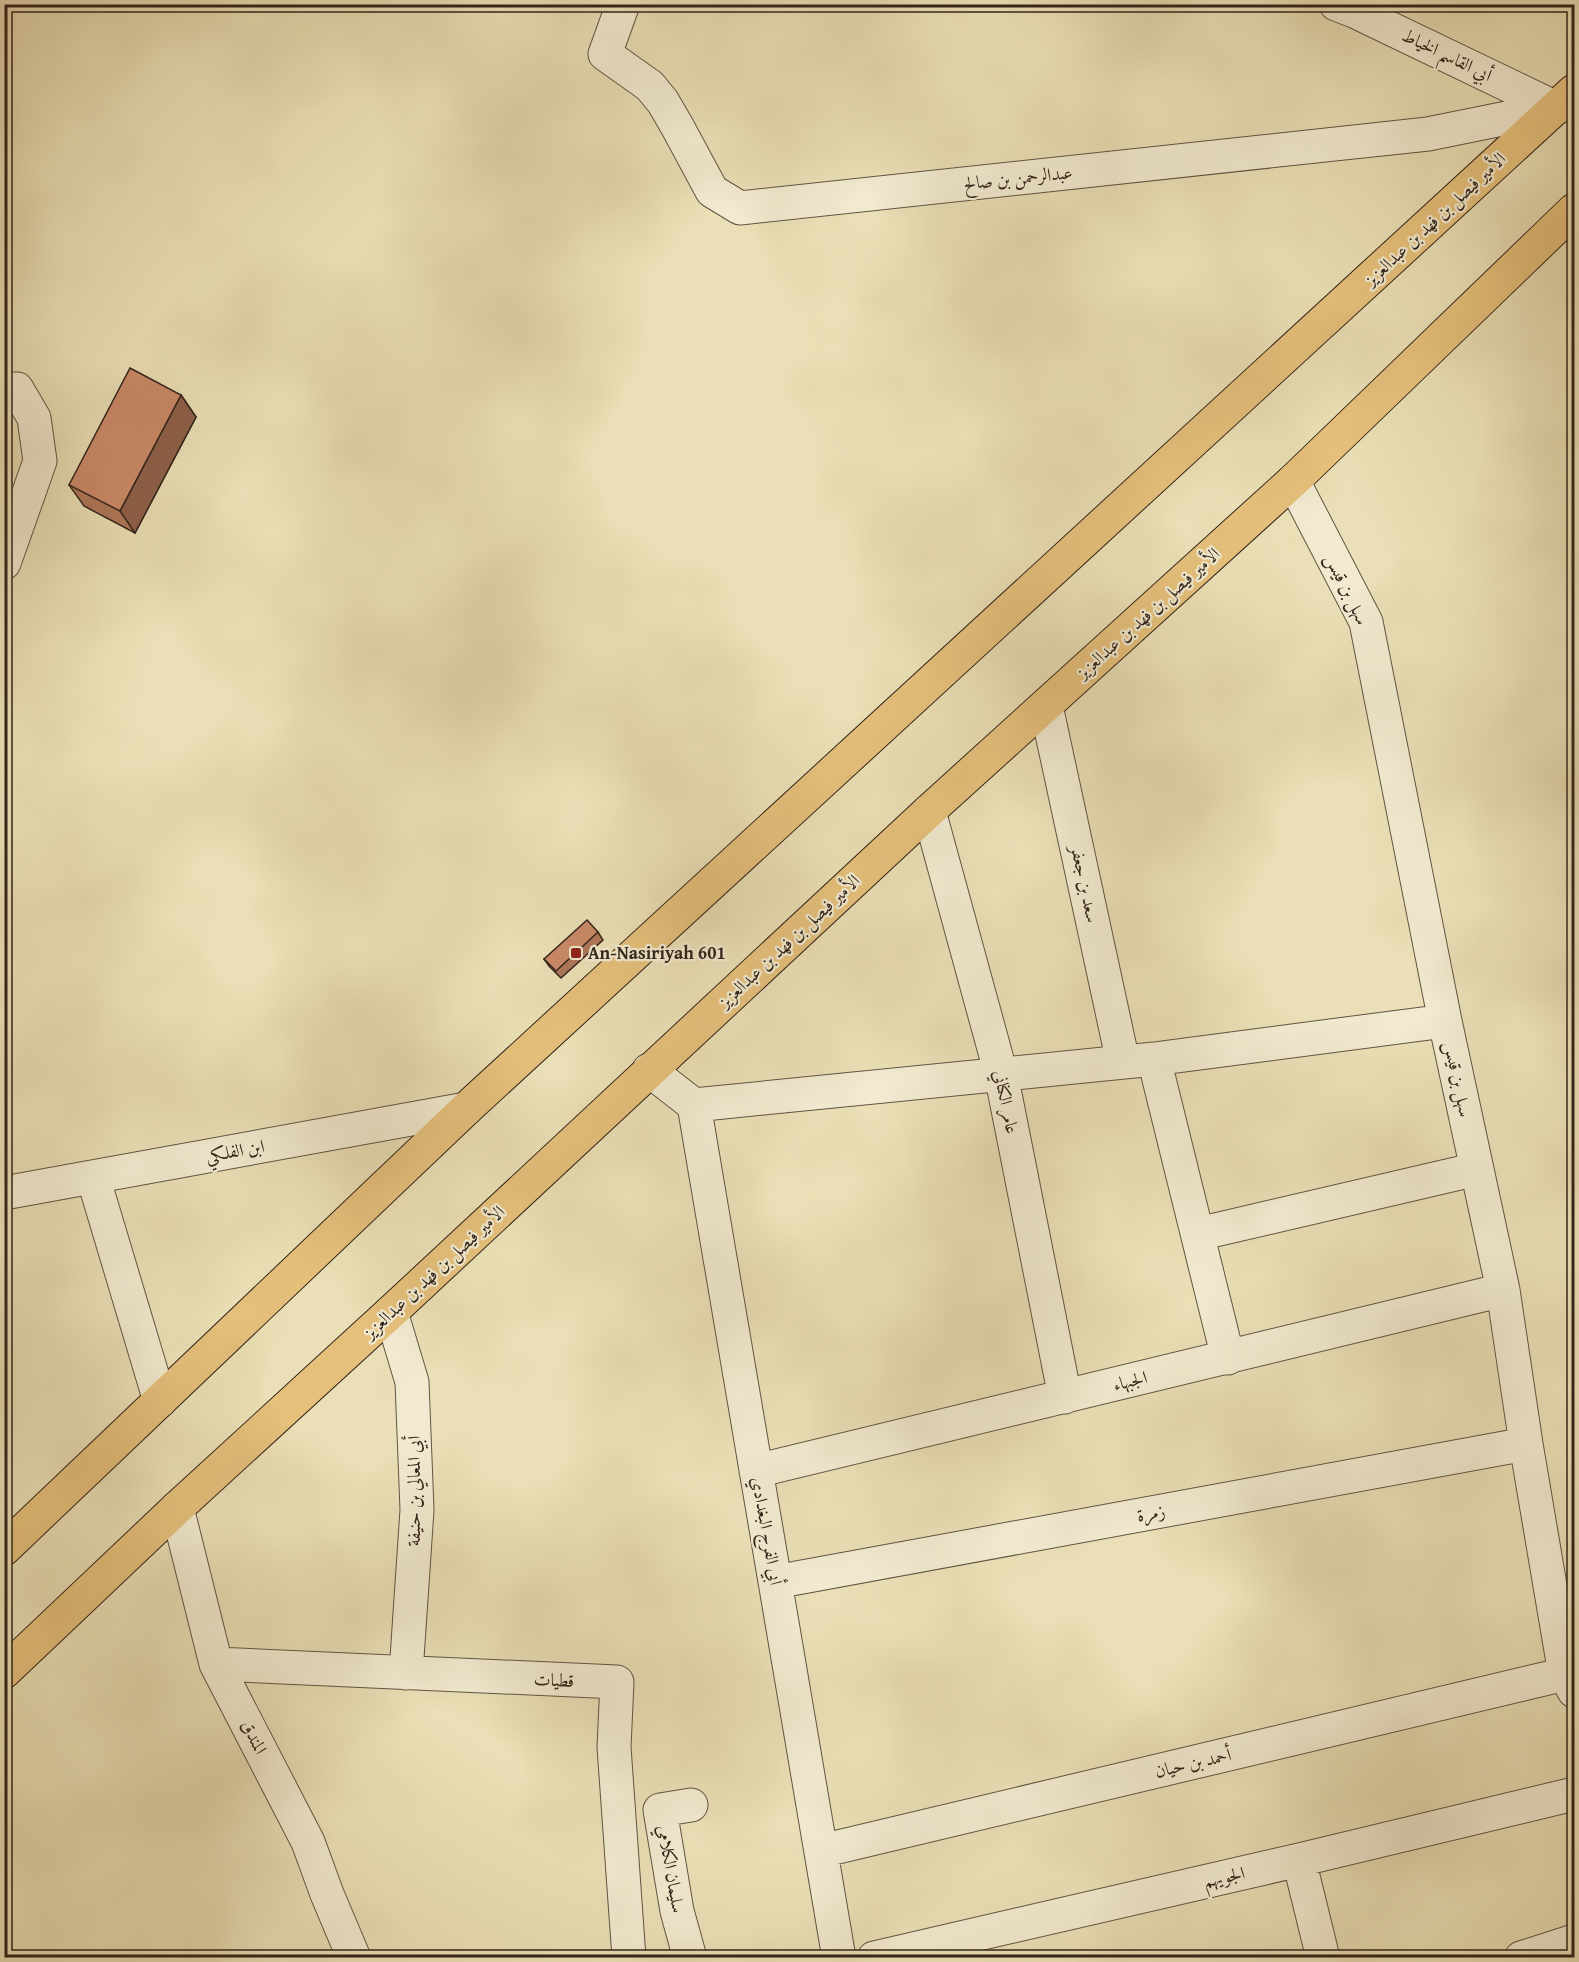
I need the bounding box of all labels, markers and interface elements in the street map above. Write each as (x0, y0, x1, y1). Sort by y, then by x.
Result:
street label: أبي القاسم الخياط (1395, 21, 1498, 93)
street label: الأمير فيصل بن فهد بن عبدالعزيز (1356, 145, 1512, 293)
street label: عبدالرحمن بن صالح (962, 158, 1074, 200)
street label: الأمير فيصل بن فهد بن عبدالعزيز (1068, 540, 1226, 686)
street label: سهل بن قيس (1319, 548, 1376, 629)
street label: سعد بن جعفر (1064, 841, 1107, 925)
street label: الأمير فيصل بن فهد بن عبدالعزيز (710, 867, 866, 1015)
place label: An-Nasiriyah 601 (588, 939, 726, 966)
marker: An-Nasiriyah 601 (569, 946, 583, 960)
street label: سهل بن قيس (1437, 1039, 1480, 1119)
street label: عامر الكناني (985, 1067, 1026, 1137)
street label: ابن الفلكي (203, 1132, 267, 1173)
street label: الأمير فيصل بن فهد بن عبدالعزيز (355, 1198, 511, 1346)
street label: الجبهاء (1110, 1363, 1150, 1398)
street label: أبي المعالي بن حنيفة (400, 1435, 429, 1546)
street label: أبي الفرج البغدادي (742, 1475, 790, 1588)
street label: زمرة (1134, 1497, 1167, 1528)
street label: قطيات (533, 1665, 575, 1694)
street label: المندق (234, 1715, 275, 1759)
street label: أحمد بن حيان (1152, 1740, 1235, 1784)
street label: سليمان الكلامي (649, 1823, 693, 1915)
street label: الجويهم (1200, 1859, 1248, 1898)

